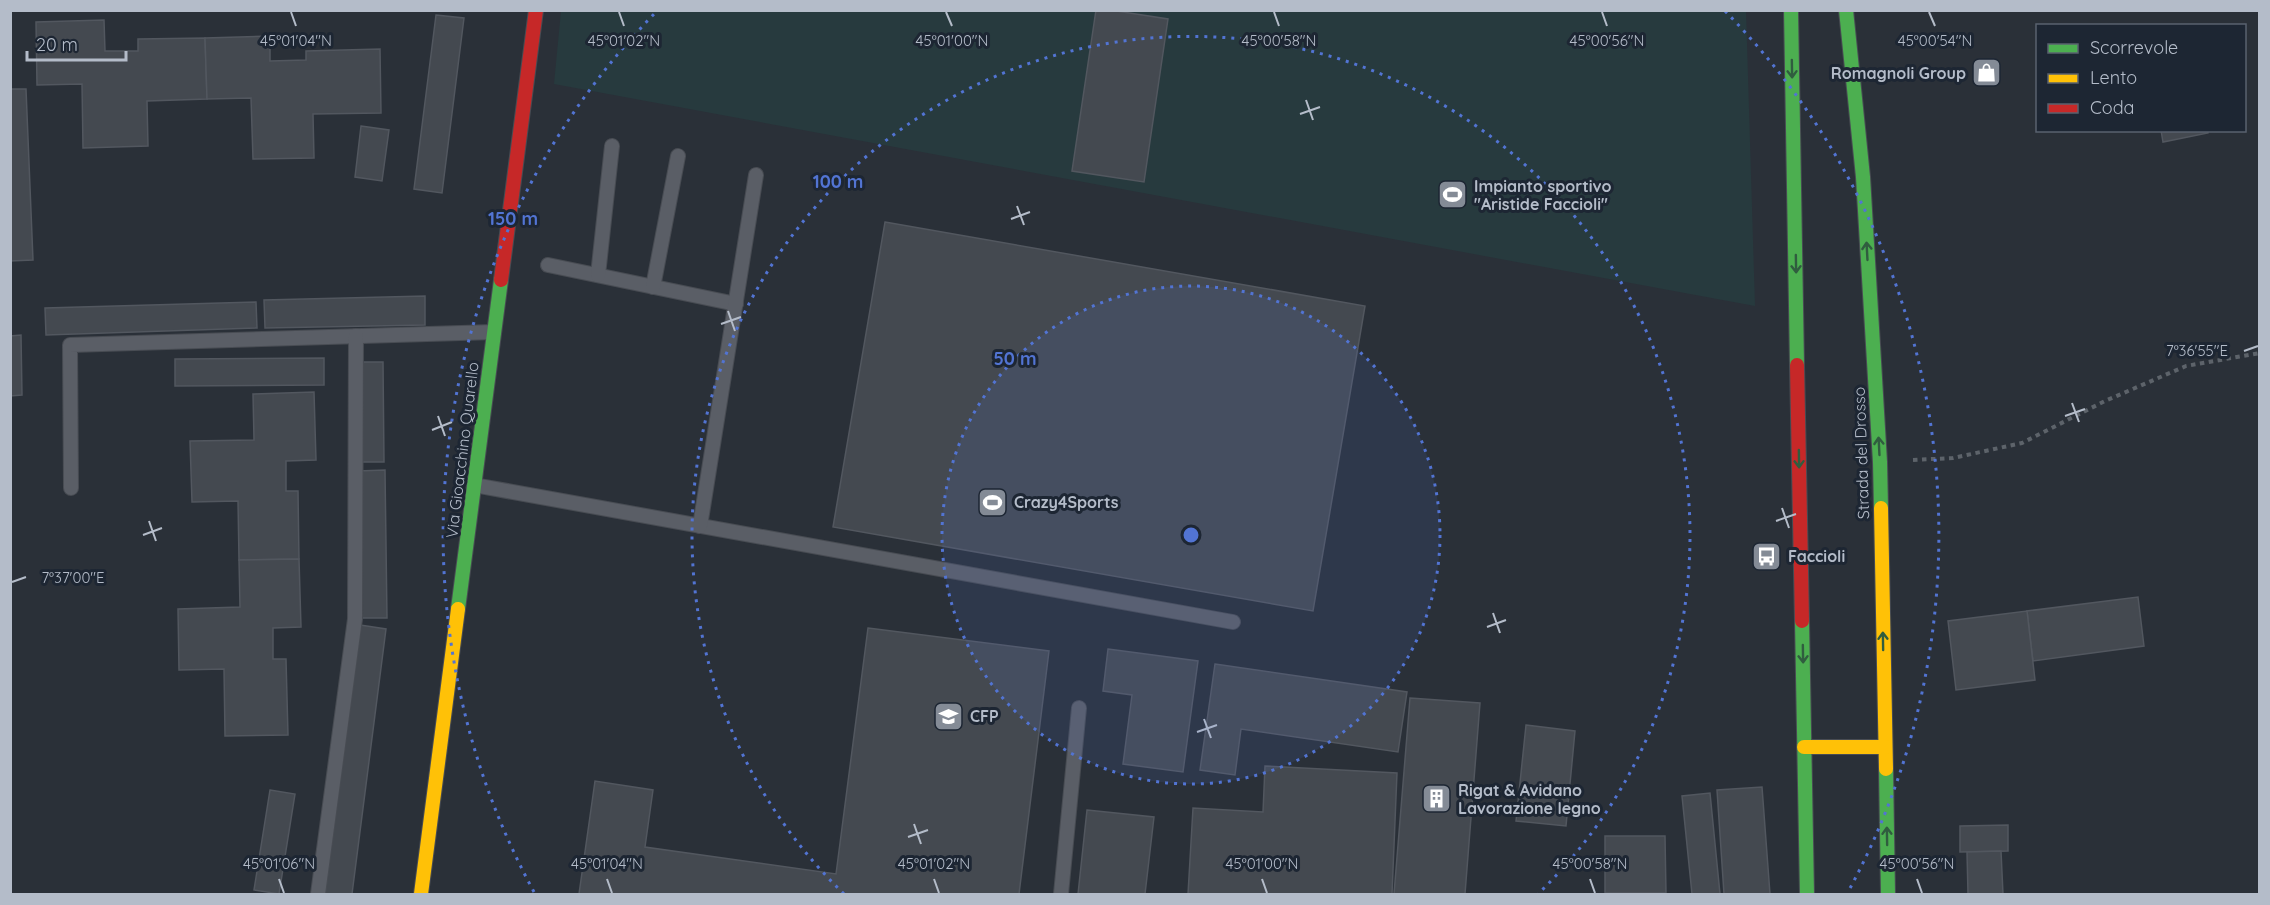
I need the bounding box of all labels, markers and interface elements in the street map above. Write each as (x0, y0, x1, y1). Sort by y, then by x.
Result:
scale bar (27, 24, 126, 62)
legend (2036, 24, 2246, 132)
text: 45°01'04"N (260, 31, 332, 50)
text: 45°01'02"N (588, 31, 660, 50)
text: 45°01'00"N (915, 31, 989, 50)
text: 45°00'58"N (1242, 31, 1316, 50)
text: 45°00'56"N (1570, 31, 1644, 50)
text: 45°00'54"N (1898, 31, 1972, 50)
text: 20 m (36, 33, 78, 56)
text: Scorrevole (2090, 36, 2178, 59)
shop icon: Romagnoli Group (1971, 57, 2003, 89)
one-way arrow (1786, 58, 1798, 78)
place label: Romagnoli Group (1831, 63, 1966, 83)
text: Lento (2090, 66, 2137, 89)
text: Coda (2090, 96, 2134, 119)
text: 100 m (813, 170, 863, 193)
place label: Impianto sportivo "Aristide Faccioli" (1474, 176, 1611, 214)
sports icon: Impianto sportivo "Aristide Faccioli" (1437, 179, 1469, 211)
text: 150 m (488, 207, 538, 230)
one-way arrow (1862, 242, 1873, 262)
one-way arrow (1790, 253, 1802, 273)
text: 7°36'55"E (2166, 341, 2228, 360)
text: 50 m (993, 347, 1037, 370)
street label: Via Gioacchino Quarello (441, 361, 483, 539)
street label: Strada del Drosso (1849, 387, 1873, 519)
one-way arrow (1873, 437, 1884, 457)
one-way arrow (1793, 448, 1805, 468)
sports icon: Crazy4Sports (977, 486, 1009, 518)
place label: Crazy4Sports (1014, 492, 1119, 512)
centre of rings (1181, 525, 1201, 545)
bus stop icon: Faccioli (1751, 540, 1783, 572)
place label: Faccioli (1788, 546, 1845, 566)
text: 7°37'00"E (41, 568, 105, 587)
one-way arrow (1877, 632, 1889, 652)
one-way arrow (1797, 643, 1808, 663)
school or university icon: CFP (933, 700, 965, 732)
place label: CFP (970, 706, 999, 726)
place label: Rigat & Avidano Lavorazione legno (1458, 780, 1601, 818)
building icon: Rigat & Avidano Lavorazione legno (1421, 783, 1453, 815)
one-way arrow (1881, 827, 1892, 847)
text: 45°01'06"N (243, 854, 315, 873)
text: 45°01'04"N (571, 854, 643, 873)
text: 45°01'02"N (898, 854, 970, 873)
text: 45°01'00"N (1225, 854, 1299, 873)
text: 45°00'58"N (1553, 854, 1627, 873)
text: 45°00'56"N (1880, 854, 1954, 873)

